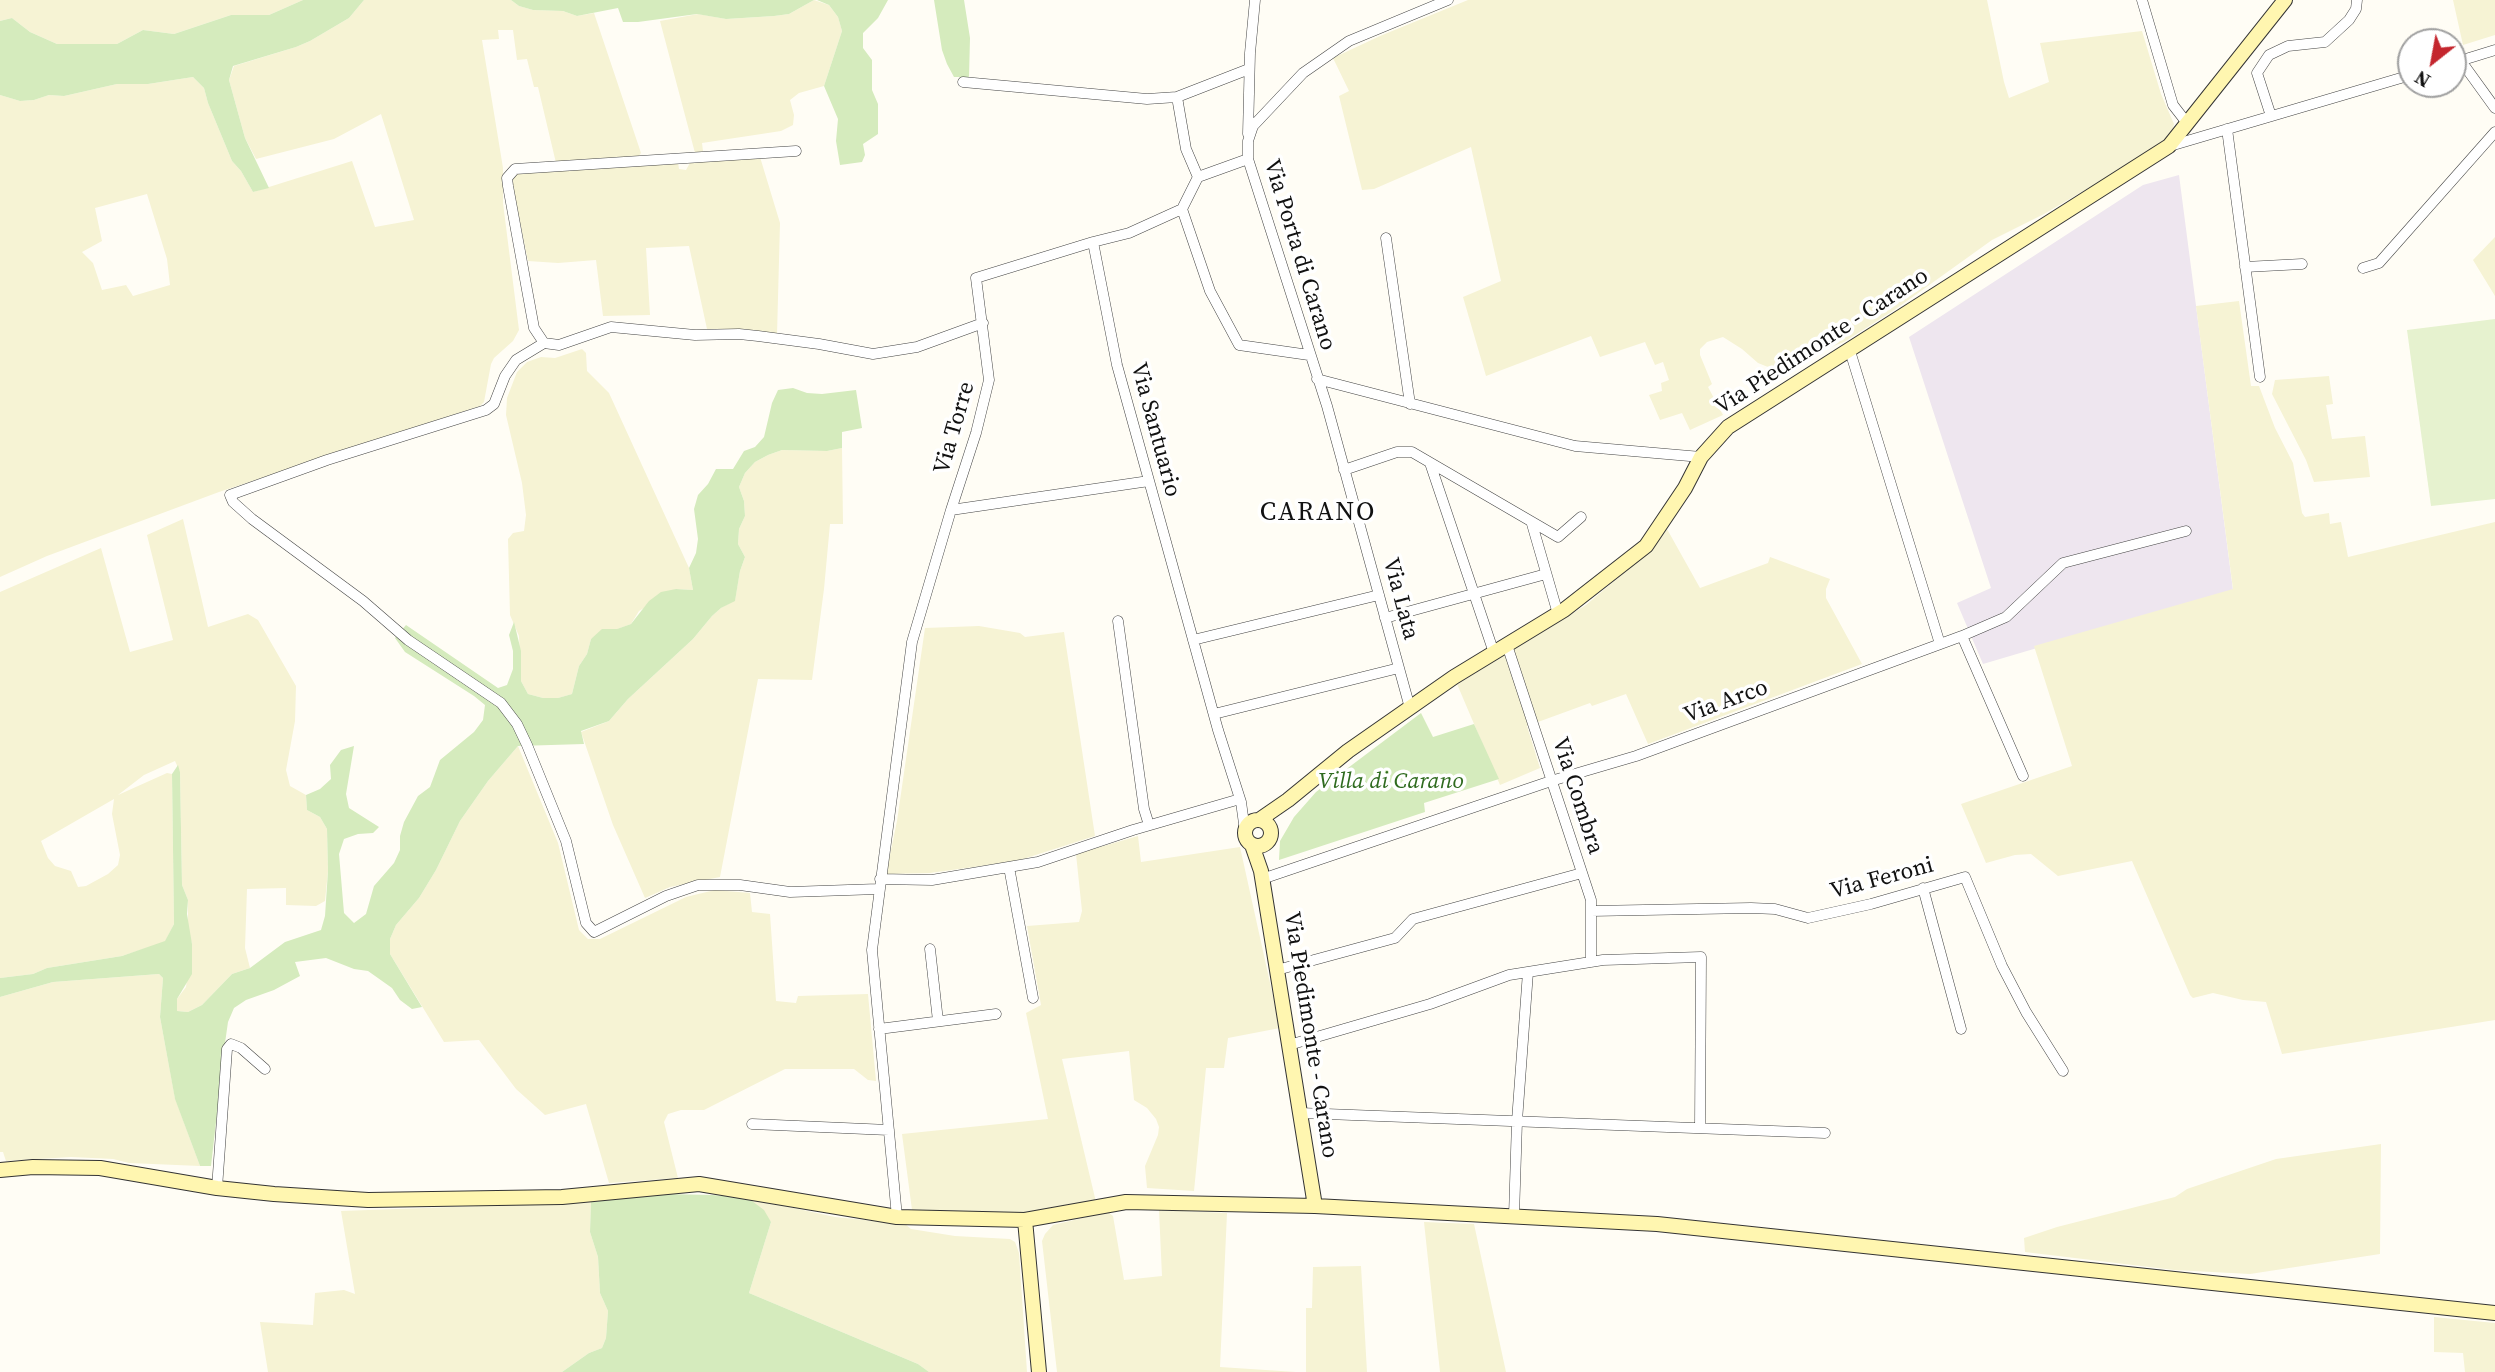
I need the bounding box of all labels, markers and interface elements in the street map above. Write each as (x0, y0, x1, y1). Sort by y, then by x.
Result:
north arrow (2397, 28, 2467, 98)
text: N (2410, 65, 2435, 94)
street label: Via Porta di Carano (1257, 156, 1341, 354)
street label: Via Piedimonte - Carano (1710, 263, 1934, 421)
street label: Via Santuario (1124, 360, 1186, 500)
street label: Via Torre (929, 379, 981, 477)
district label: CARANO (1260, 497, 1376, 529)
street label: Via Lata (1376, 555, 1424, 643)
street label: Via Arco (1680, 674, 1772, 730)
street label: Via Combra (1545, 734, 1609, 858)
park label: Villa di Carano (1318, 768, 1464, 796)
street label: Via Feroni (1827, 852, 1937, 906)
street label: Via Piedimonte - Carano (1277, 910, 1343, 1160)

